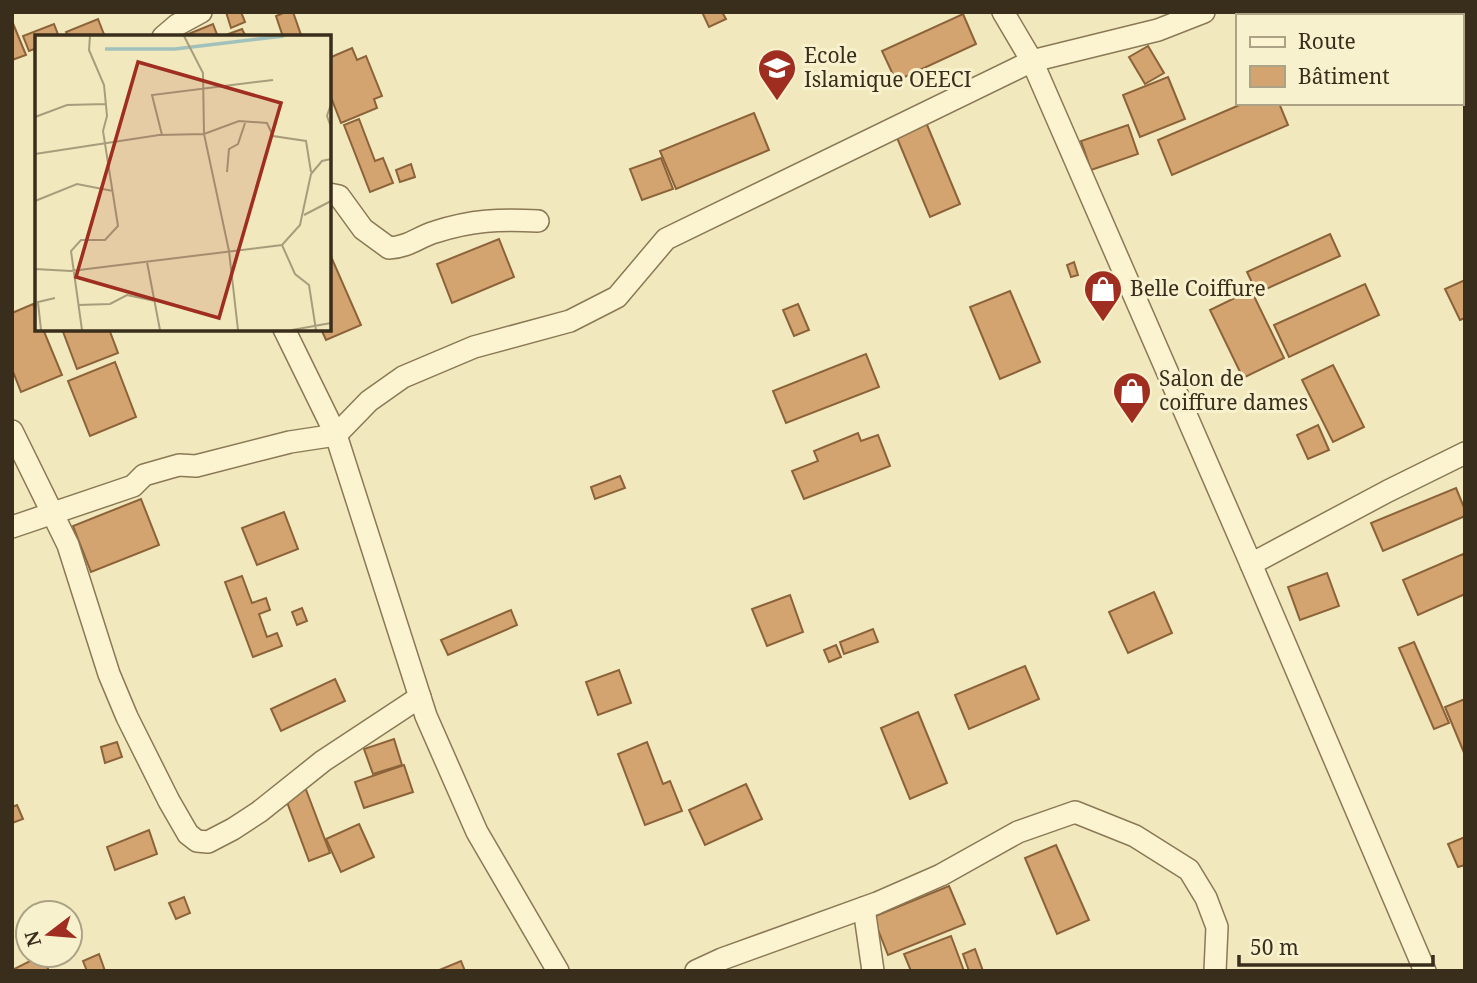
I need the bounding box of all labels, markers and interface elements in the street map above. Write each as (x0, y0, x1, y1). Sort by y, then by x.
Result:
legend (1236, 14, 1463, 105)
text: Route (1298, 27, 1356, 55)
inset map (35, 35, 331, 331)
place label: Ecole Islamique OEECI (804, 41, 971, 93)
school or university icon: Ecole Islamique OEECI (756, 47, 798, 102)
text: Bâtiment (1298, 62, 1390, 90)
shop icon: Belle Coiffure (1082, 268, 1124, 323)
place label: Belle Coiffure (1130, 274, 1266, 302)
place label: Salon de coiffure dames (1159, 364, 1308, 416)
shop icon: Salon de coiffure dames (1111, 370, 1153, 425)
north arrow (14, 899, 84, 969)
scale bar (1239, 923, 1433, 967)
text: N (18, 928, 47, 949)
text: 50 m (1250, 933, 1299, 961)

